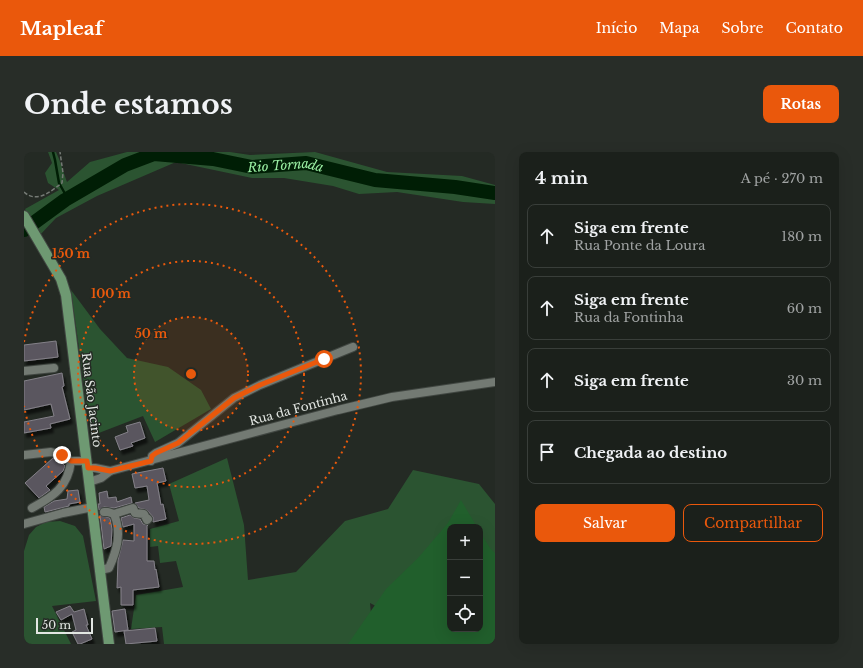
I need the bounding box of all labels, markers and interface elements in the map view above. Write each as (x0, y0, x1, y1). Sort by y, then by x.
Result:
text: Mapleaf (20, 17, 103, 40)
text: Início (596, 19, 637, 37)
text: Mapa (659, 19, 700, 37)
text: Sobre (722, 19, 763, 37)
text: Contato (785, 19, 843, 37)
button: Rotas (763, 85, 839, 123)
text: Onde estamos (24, 87, 233, 122)
water label: Rio Tornada (246, 154, 325, 176)
text: 4 min (535, 168, 588, 189)
text: A pé · 270 m (741, 170, 823, 187)
text: Siga em frente (574, 218, 689, 237)
icon: ahead (536, 225, 558, 247)
text: 180 m (781, 228, 822, 245)
text: Rua Ponte da Loura (574, 237, 705, 254)
text: 150 m (52, 246, 91, 261)
text: 100 m (91, 286, 132, 301)
text: Siga em frente (574, 290, 689, 309)
icon: ahead (536, 297, 558, 319)
text: 60 m (787, 300, 822, 317)
text: Rua da Fontinha (574, 309, 683, 326)
text: 50 m (135, 326, 168, 341)
route start (315, 350, 333, 368)
street label: Rua São Jacinto (79, 352, 105, 448)
centre of rings (184, 367, 198, 381)
icon: ahead (536, 369, 558, 391)
text: Siga em frente (574, 371, 689, 390)
text: 30 m (787, 372, 822, 389)
street label: Rua da Fontinha (247, 388, 349, 428)
icon: arrive (536, 441, 558, 463)
text: Chegada ao destino (574, 443, 727, 462)
route end (53, 446, 71, 464)
button: Salvar (535, 504, 675, 542)
button: Compartilhar (683, 504, 823, 542)
map controls (447, 524, 483, 632)
button: + (447, 524, 483, 560)
button: − (447, 560, 483, 596)
button: locate (447, 596, 483, 632)
scale bar (36, 616, 93, 635)
text: 50 m (42, 618, 71, 632)

